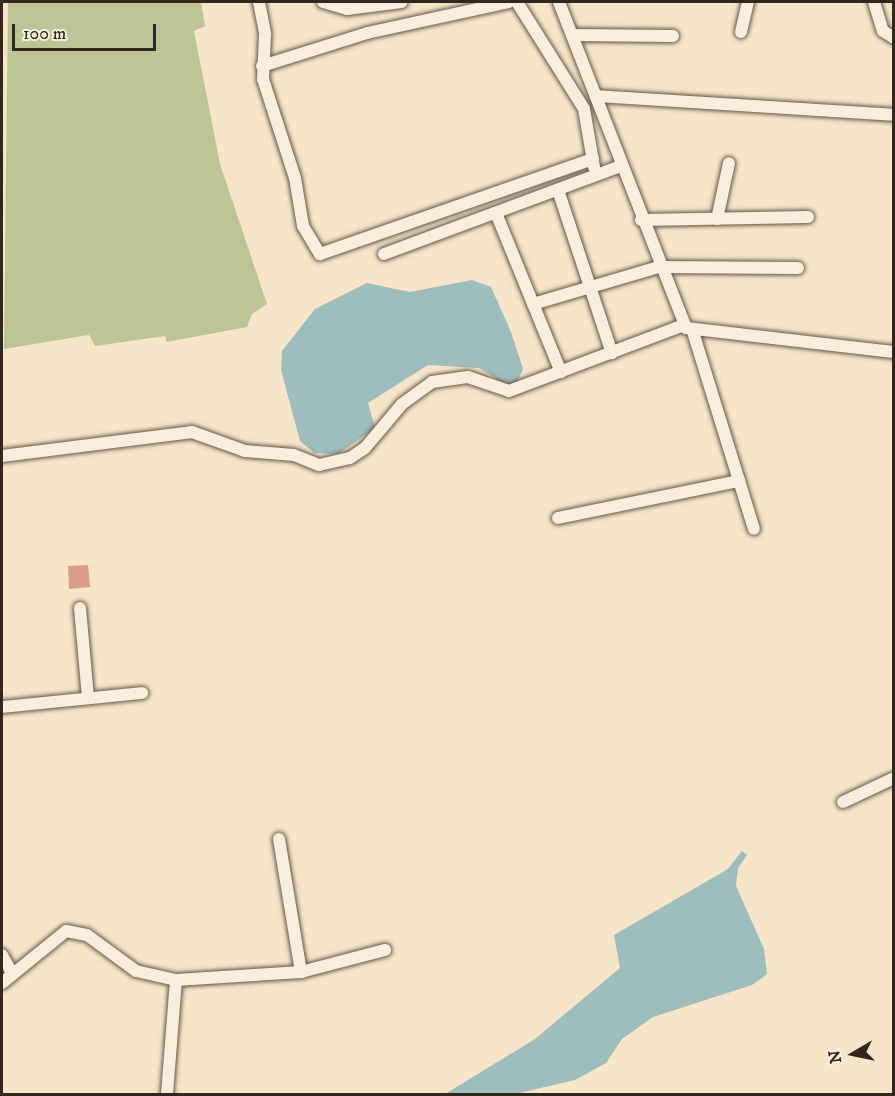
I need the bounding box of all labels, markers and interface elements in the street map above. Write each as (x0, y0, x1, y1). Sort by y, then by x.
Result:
scale bar (15, 12, 159, 50)
text: 100 m (23, 23, 66, 45)
north arrow (823, 1024, 883, 1084)
text: N (824, 1049, 846, 1065)

